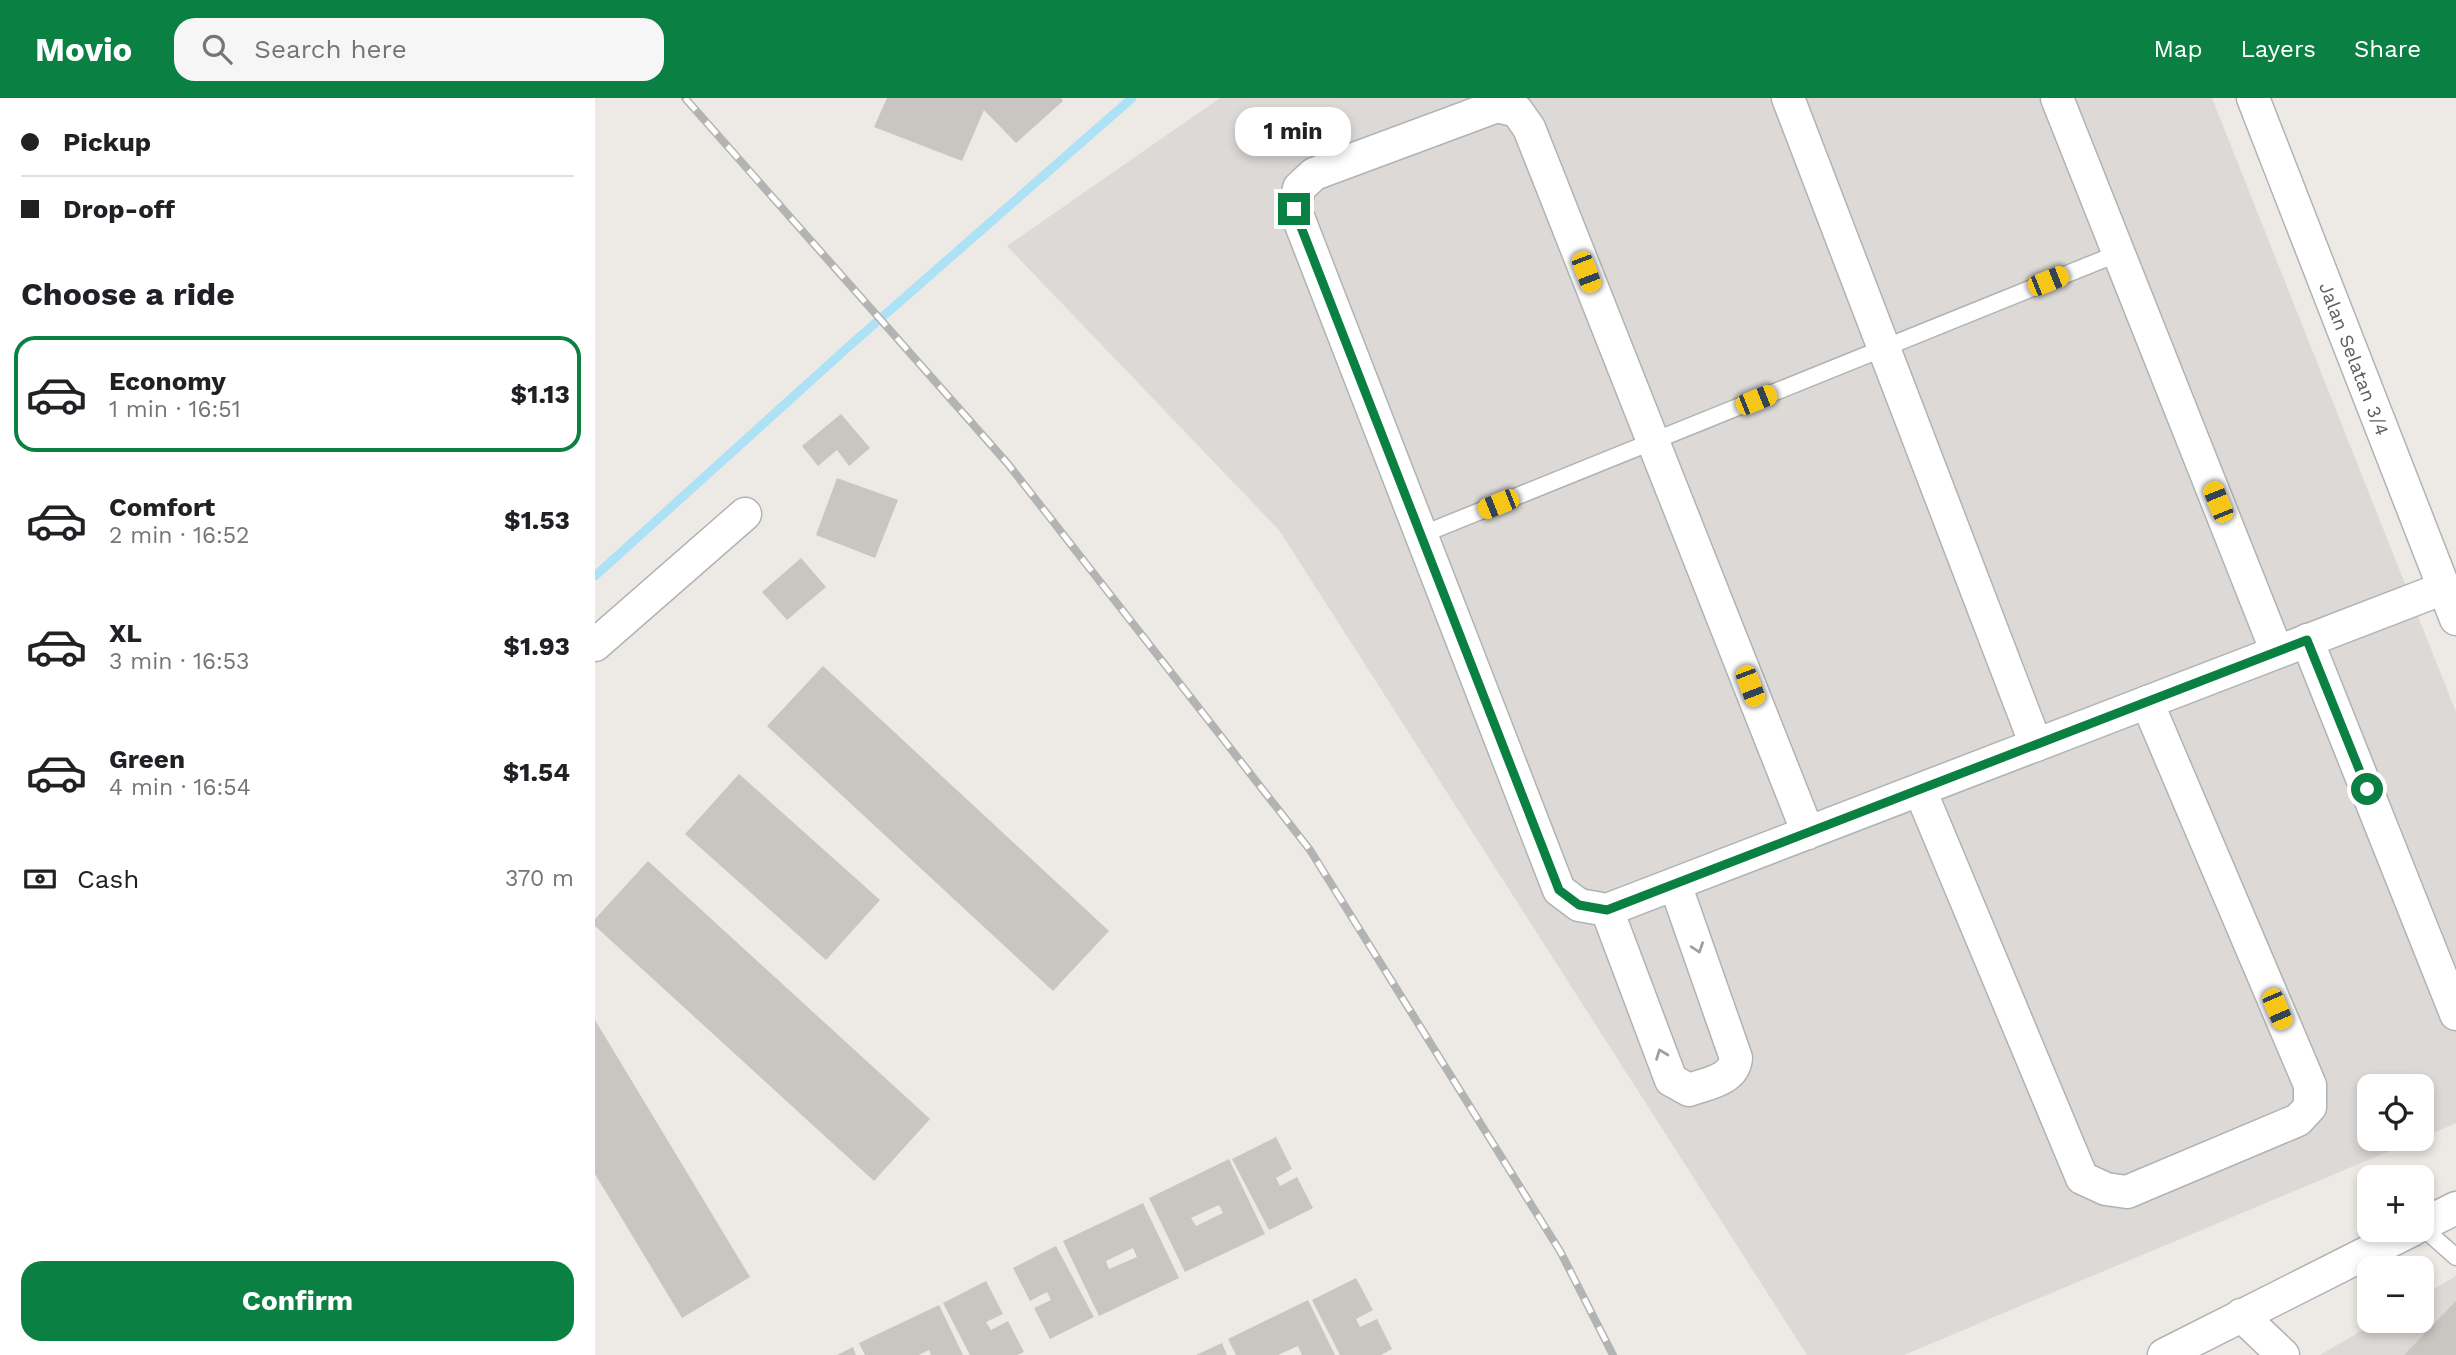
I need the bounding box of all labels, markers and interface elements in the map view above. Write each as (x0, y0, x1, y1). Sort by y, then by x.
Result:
search box (174, 18, 664, 81)
text: Movio (35, 30, 132, 69)
icon: search (198, 30, 236, 68)
text: Search here (254, 34, 407, 64)
text: Map (2154, 35, 2202, 63)
text: Layers (2240, 35, 2316, 63)
text: Share (2354, 35, 2421, 63)
callout: 1 min (1236, 108, 1352, 156)
text: 1 min (1263, 118, 1323, 145)
text: Pickup (63, 127, 151, 157)
route end (1278, 193, 1310, 225)
text: Drop-off (63, 194, 175, 224)
car (1569, 249, 1604, 295)
car (2025, 263, 2072, 299)
text: Choose a ride (21, 275, 235, 313)
street label: Jalan Selatan 3/4 (2314, 279, 2394, 439)
icon: car (25, 363, 88, 426)
text: Economy (109, 366, 226, 396)
text: $1.13 (511, 379, 570, 409)
car (1733, 382, 1780, 418)
text: 1 min · 16:51 (109, 396, 241, 423)
car (2201, 479, 2236, 525)
car (1475, 486, 1522, 522)
icon: car (25, 489, 88, 552)
text: Comfort (109, 492, 215, 522)
text: $1.53 (504, 505, 570, 535)
text: 2 min · 16:52 (109, 522, 250, 549)
icon: car (25, 615, 88, 678)
text: XL (109, 618, 142, 648)
text: $1.93 (503, 631, 570, 661)
text: 3 min · 16:53 (109, 648, 250, 675)
car (1733, 663, 1768, 709)
icon: car (25, 741, 88, 804)
text: Green (109, 744, 185, 774)
text: $1.54 (503, 757, 570, 787)
route start (2351, 773, 2383, 805)
text: 4 min · 16:54 (109, 774, 251, 801)
icon: cash (21, 860, 59, 898)
text: Cash (77, 864, 139, 894)
text: 370 m (505, 865, 574, 892)
one-way arrow (1690, 942, 1704, 954)
car (2260, 986, 2295, 1032)
one-way arrow (1655, 1048, 1669, 1060)
map controls (2357, 1074, 2434, 1333)
button: locate (2357, 1074, 2434, 1151)
button: + (2357, 1165, 2434, 1242)
button: − (2357, 1256, 2434, 1333)
button: Confirm (21, 1261, 574, 1341)

